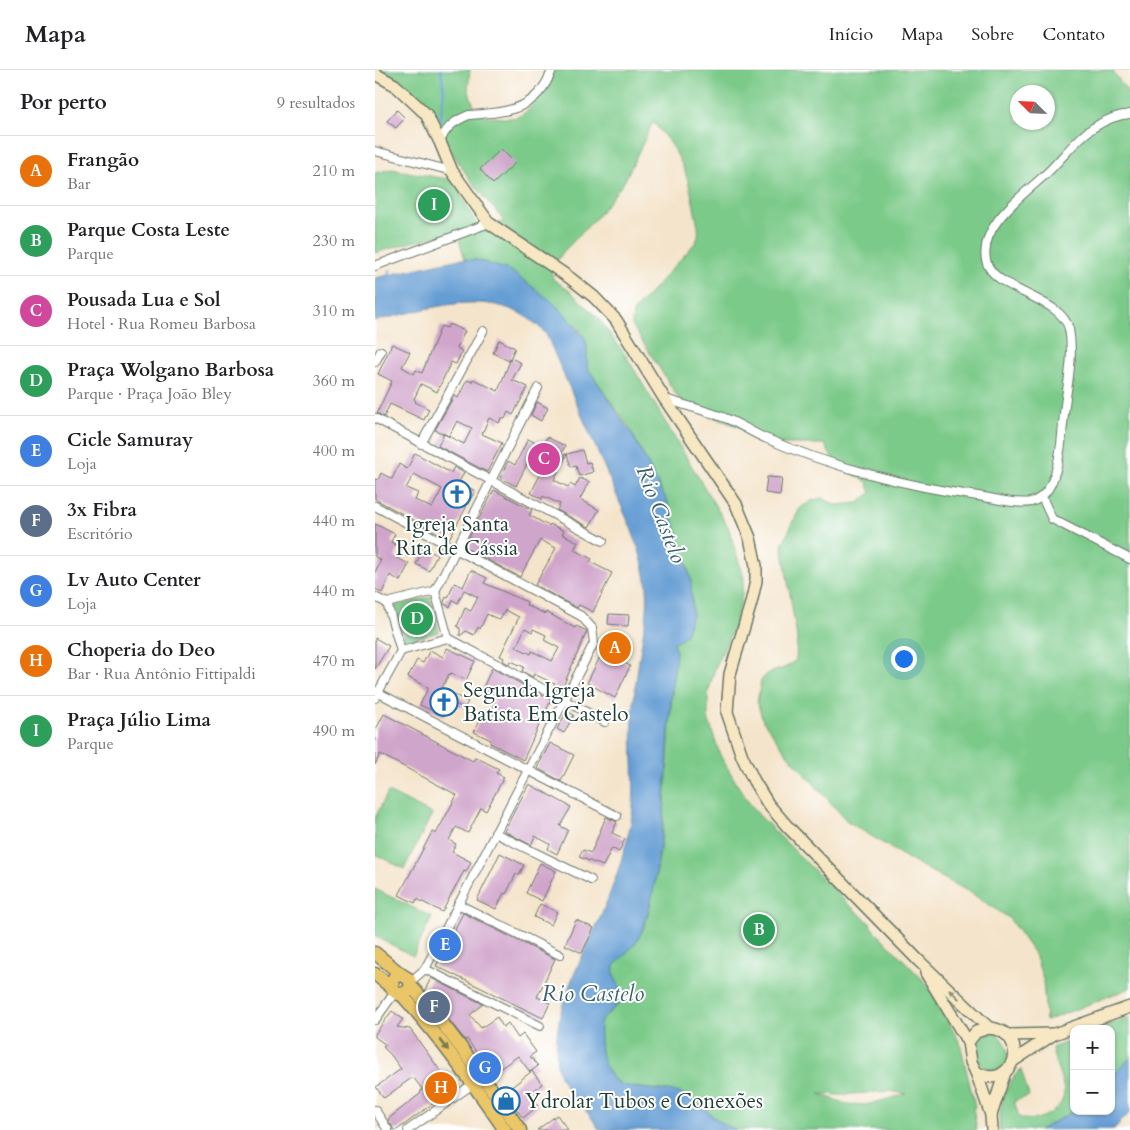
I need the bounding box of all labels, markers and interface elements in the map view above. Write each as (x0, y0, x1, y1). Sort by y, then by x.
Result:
text: Mapa (25, 18, 86, 51)
text: Início (829, 22, 873, 47)
text: Mapa (901, 22, 943, 47)
text: Sobre (971, 22, 1014, 47)
text: Contato (1042, 22, 1105, 47)
north arrow (1010, 85, 1055, 130)
text: Por perto (20, 88, 107, 117)
text: 9 resultados (277, 92, 355, 114)
text: Frangão (67, 147, 139, 173)
text: A (30, 160, 42, 182)
text: 210 m (313, 160, 355, 182)
text: Bar (67, 173, 91, 195)
pin: I (418, 186, 450, 224)
text: Parque Costa Leste (67, 217, 230, 243)
text: B (30, 230, 42, 252)
text: 230 m (313, 230, 355, 252)
text: Parque (67, 243, 114, 265)
text: Pousada Lua e Sol (67, 287, 221, 313)
text: C (30, 300, 42, 322)
text: 310 m (313, 300, 355, 322)
text: Hotel · Rua Romeu Barbosa (67, 313, 256, 335)
text: Praça Wolgano Barbosa (67, 357, 274, 383)
text: D (29, 370, 43, 392)
text: 360 m (313, 370, 355, 392)
text: Parque · Praça João Bley (67, 383, 232, 405)
text: Cicle Samuray (67, 427, 193, 453)
text: E (31, 440, 41, 462)
text: 400 m (313, 440, 355, 462)
pin: C (528, 440, 560, 478)
text: Loja (67, 453, 97, 475)
water label: Rio Castelo (629, 461, 693, 568)
church icon: Igreja Santa Rita de Cássia (442, 479, 472, 509)
text: 3x Fibra (67, 497, 137, 523)
text: F (31, 510, 41, 532)
text: 440 m (313, 510, 355, 532)
place label: Igreja Santa Rita de Cássia (396, 510, 518, 563)
text: Escritório (67, 523, 133, 545)
text: Lv Auto Center (67, 567, 201, 593)
text: G (29, 580, 43, 602)
text: 440 m (313, 580, 355, 602)
text: Loja (67, 593, 97, 615)
pin: D (401, 600, 433, 638)
pin: A (599, 629, 631, 667)
text: Choperia do Deo (67, 637, 215, 663)
your location (891, 646, 917, 672)
text: H (29, 650, 43, 672)
text: 470 m (313, 650, 355, 672)
text: Bar · Rua Antônio Fittipaldi (67, 663, 256, 685)
place label: Segunda Igreja Batista Em Castelo (463, 676, 629, 729)
church icon: Segunda Igreja Batista Em Castelo (429, 687, 459, 717)
text: Praça Júlio Lima (67, 707, 211, 733)
text: I (33, 720, 39, 742)
text: 490 m (313, 720, 355, 742)
text: Parque (67, 733, 114, 755)
pin: B (743, 911, 775, 949)
pin: E (429, 926, 461, 964)
water label: Rio Castelo (542, 979, 644, 1009)
pin: F (418, 988, 450, 1026)
one-way arrow (948, 988, 960, 1000)
map controls (1070, 1025, 1115, 1115)
button: + (1070, 1025, 1115, 1070)
one-way arrow (439, 1038, 450, 1051)
pin: G (469, 1049, 501, 1087)
pin: H (425, 1069, 457, 1107)
button: − (1070, 1070, 1115, 1115)
shop icon: Ydrolar Tubos e Conexões (491, 1086, 521, 1116)
place label: Ydrolar Tubos e Conexões (525, 1087, 763, 1116)

